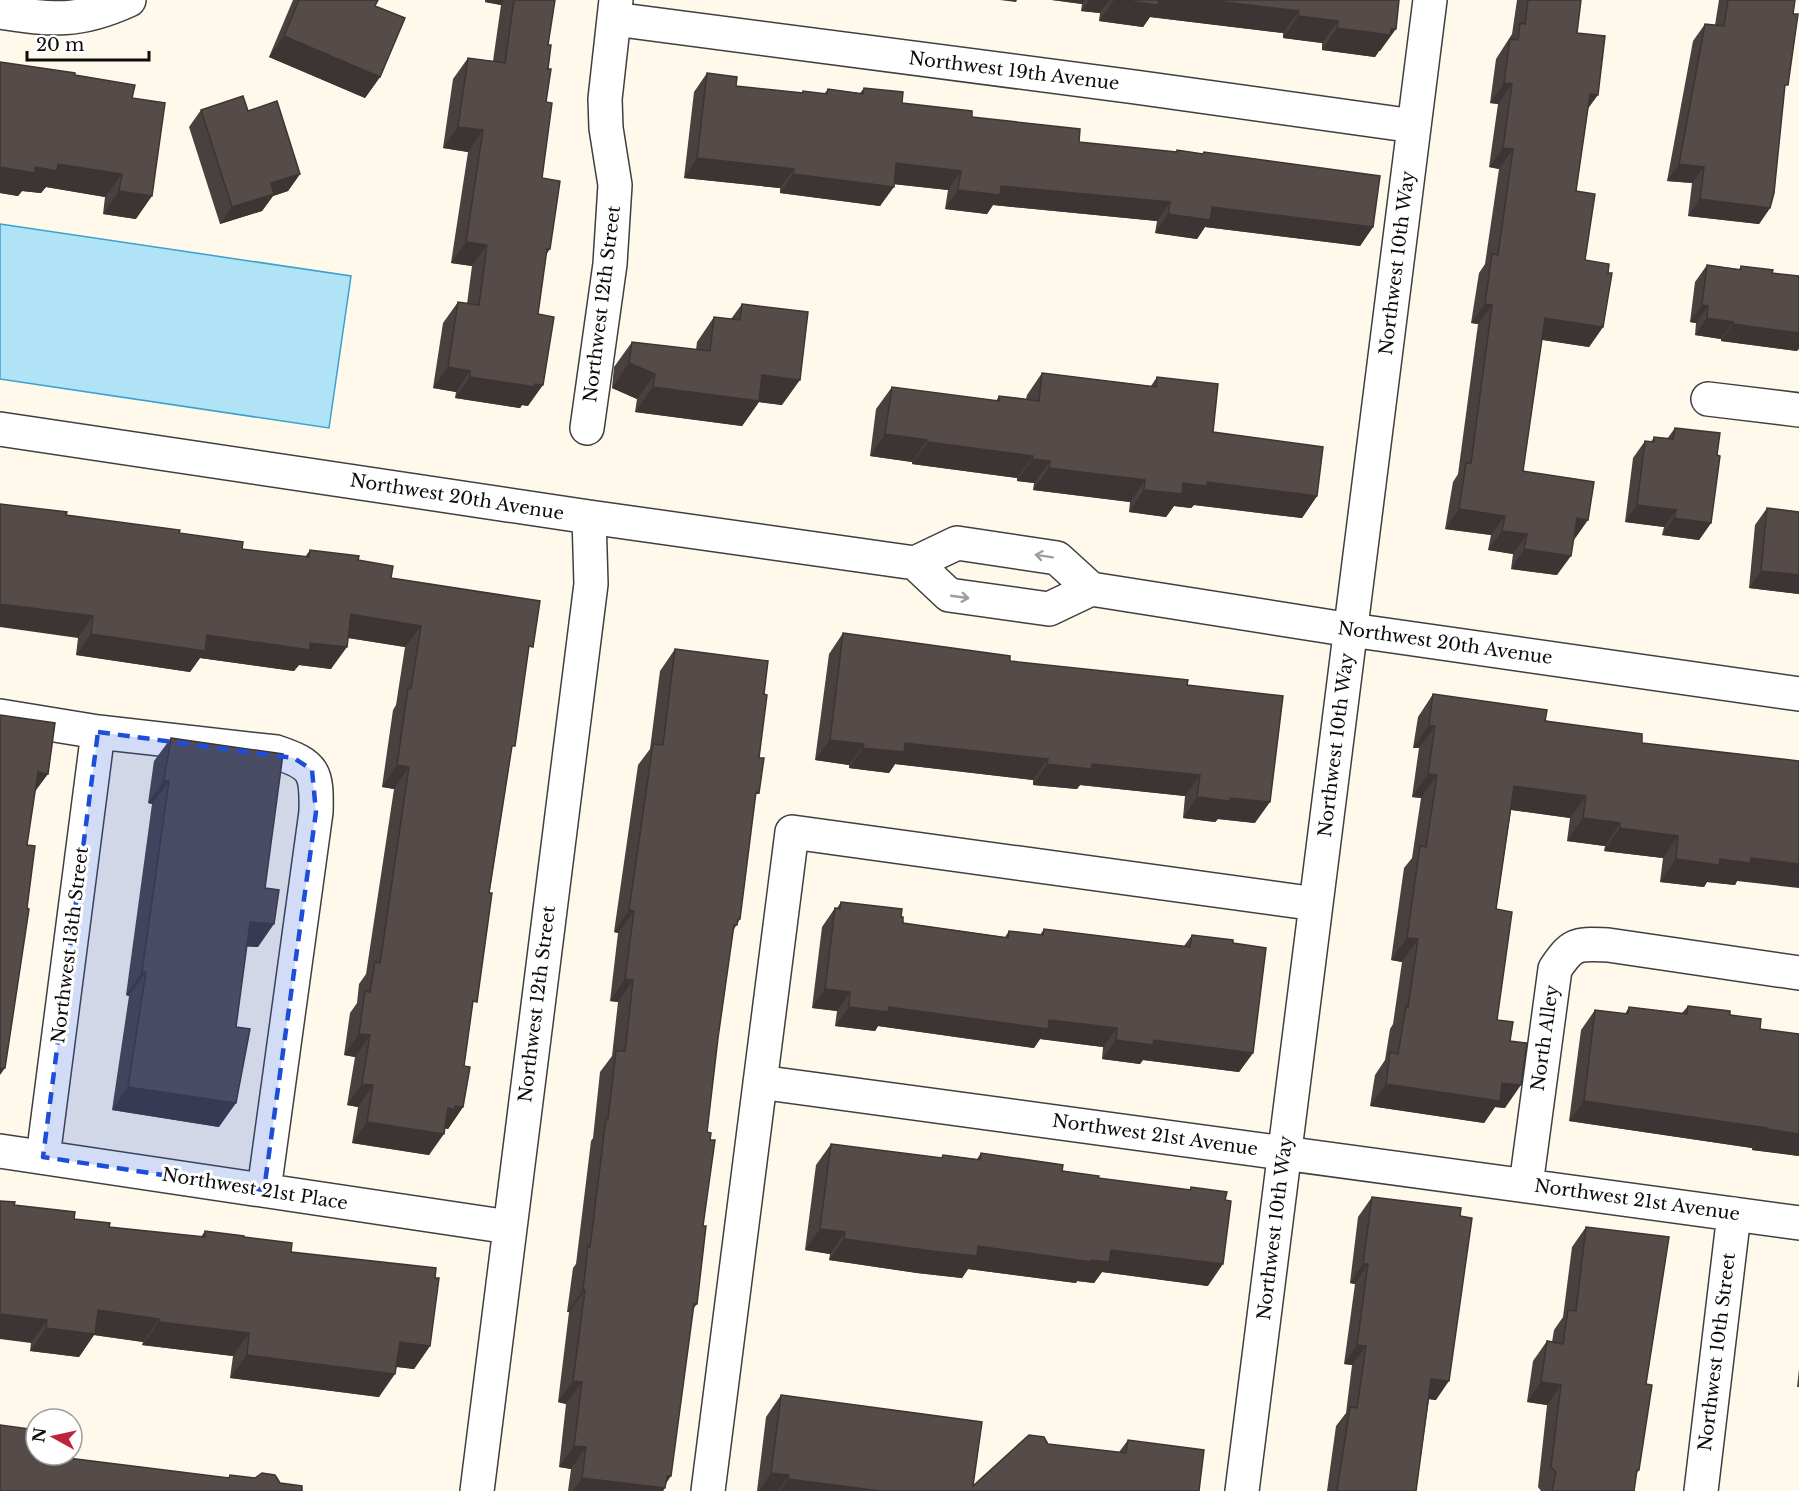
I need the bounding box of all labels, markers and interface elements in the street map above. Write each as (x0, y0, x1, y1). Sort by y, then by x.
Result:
scale bar (27, 24, 148, 62)
text: 20 m (36, 34, 84, 56)
street label: Northwest 19th Avenue (907, 47, 1121, 95)
street label: Northwest 10th Way (1375, 169, 1419, 356)
street label: Northwest 12th Street (579, 204, 625, 404)
street label: Northwest 20th Avenue (348, 469, 566, 525)
one-way arrow (1035, 550, 1055, 561)
one-way arrow (950, 591, 970, 602)
street label: Northwest 20th Avenue (1336, 617, 1554, 669)
street label: Northwest 10th Way (1314, 651, 1358, 838)
street label: Northwest 13th Street (47, 845, 93, 1045)
street label: Northwest 12th Street (514, 904, 560, 1104)
street label: North Alley (1527, 983, 1563, 1092)
street label: Northwest 21st Avenue (1051, 1110, 1259, 1160)
street label: Northwest 10th Way (1253, 1134, 1297, 1321)
street label: Northwest 21st Place (161, 1163, 349, 1215)
street label: Northwest 21st Avenue (1533, 1175, 1741, 1225)
street label: Northwest 10th Street (1694, 1251, 1740, 1452)
north arrow (24, 1407, 84, 1467)
text: N (28, 1426, 50, 1444)

